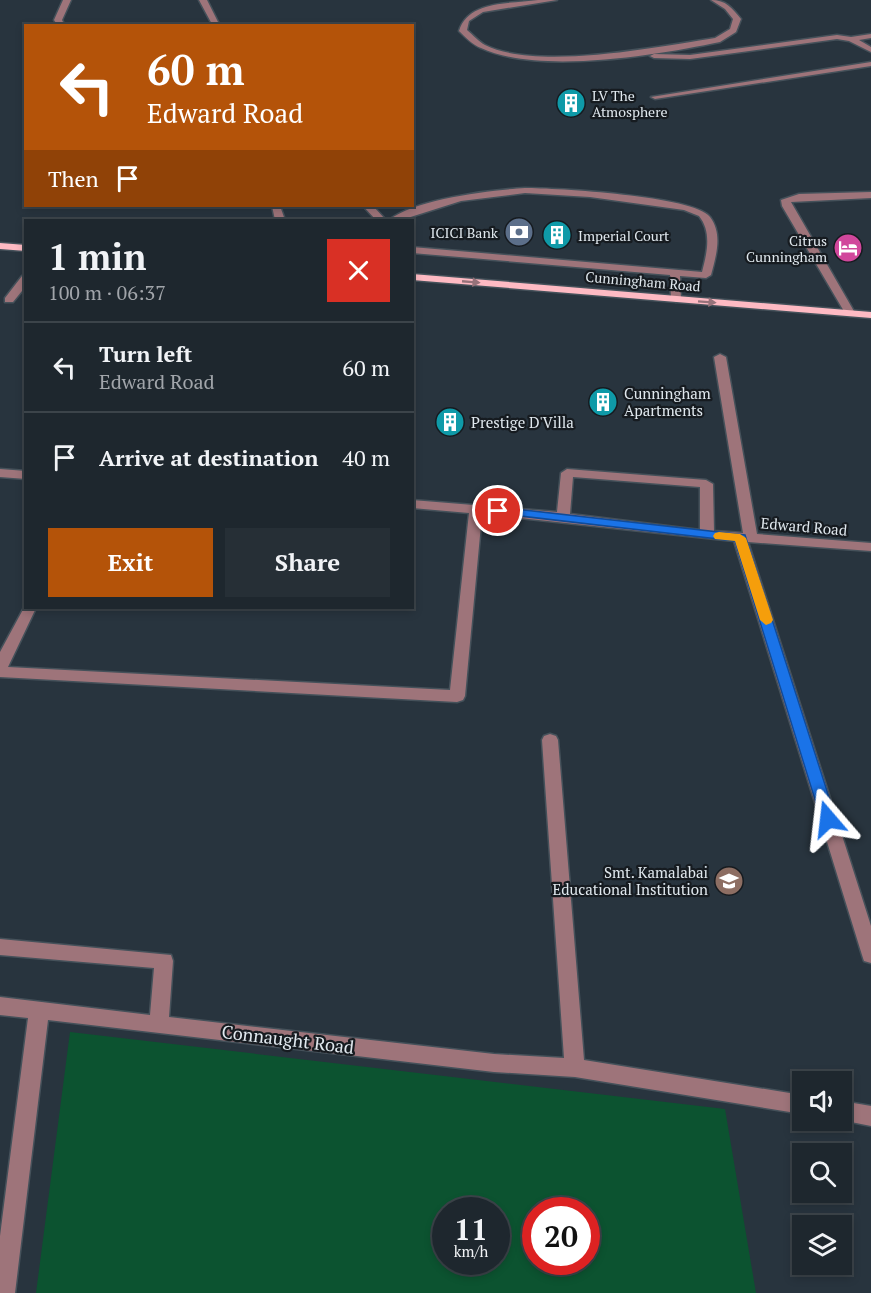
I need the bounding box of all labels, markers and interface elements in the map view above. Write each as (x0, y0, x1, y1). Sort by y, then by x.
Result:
text: 60 m (147, 41, 245, 97)
icon: left (48, 48, 126, 126)
place label: LV The Atmosphere (592, 86, 668, 121)
building icon: LV The Atmosphere (555, 87, 587, 119)
text: Edward Road (147, 95, 303, 131)
icon: arrive (111, 162, 144, 195)
text: Then (48, 164, 99, 193)
bank icon: ICICI Bank (503, 216, 535, 248)
building icon: Imperial Court (541, 219, 573, 251)
place label: ICICI Bank (431, 223, 499, 242)
place label: Imperial Court (578, 226, 670, 245)
place label: Citrus Cunningham (746, 231, 827, 266)
hotel icon: Citrus Cunningham (832, 232, 864, 264)
text: 1 min (48, 233, 146, 280)
button: close (327, 239, 390, 302)
street label: Cunningham Road (585, 266, 702, 296)
one-way arrow (461, 277, 480, 287)
text: 100 m · 06:37 (48, 279, 166, 306)
one-way arrow (698, 297, 717, 307)
text: Turn left (99, 339, 192, 368)
icon: left (48, 351, 81, 384)
text: 60 m (342, 353, 390, 382)
text: Edward Road (99, 368, 215, 395)
place label: Cunningham Apartments (624, 383, 711, 420)
building icon: Cunningham Apartments (587, 386, 619, 418)
building icon: Prestige D'Villa (434, 406, 466, 438)
place label: Prestige D'Villa (471, 412, 574, 432)
icon: arrive (48, 441, 81, 474)
text: Arrive at destination (99, 443, 318, 472)
text: 40 m (342, 443, 390, 472)
pin (472, 485, 523, 536)
icon: arrive (481, 494, 514, 527)
street label: Edward Road (760, 512, 848, 540)
button: Exit (48, 528, 213, 597)
button: Share (225, 528, 390, 597)
position arrow (796, 787, 860, 851)
place label: Smt. Kamalabai Educational Institution (553, 862, 708, 899)
school or university icon: Smt. Kamalabai Educational Institution (713, 865, 745, 897)
street label: Connaught Road (220, 1019, 356, 1059)
map controls (792, 1071, 852, 1275)
button: sound (792, 1071, 852, 1131)
button: search (792, 1143, 852, 1203)
speed limit sign: 20 (522, 1197, 600, 1275)
text: 11 (454, 1209, 488, 1249)
button: layers (792, 1215, 852, 1275)
text: km/h (454, 1241, 488, 1261)

